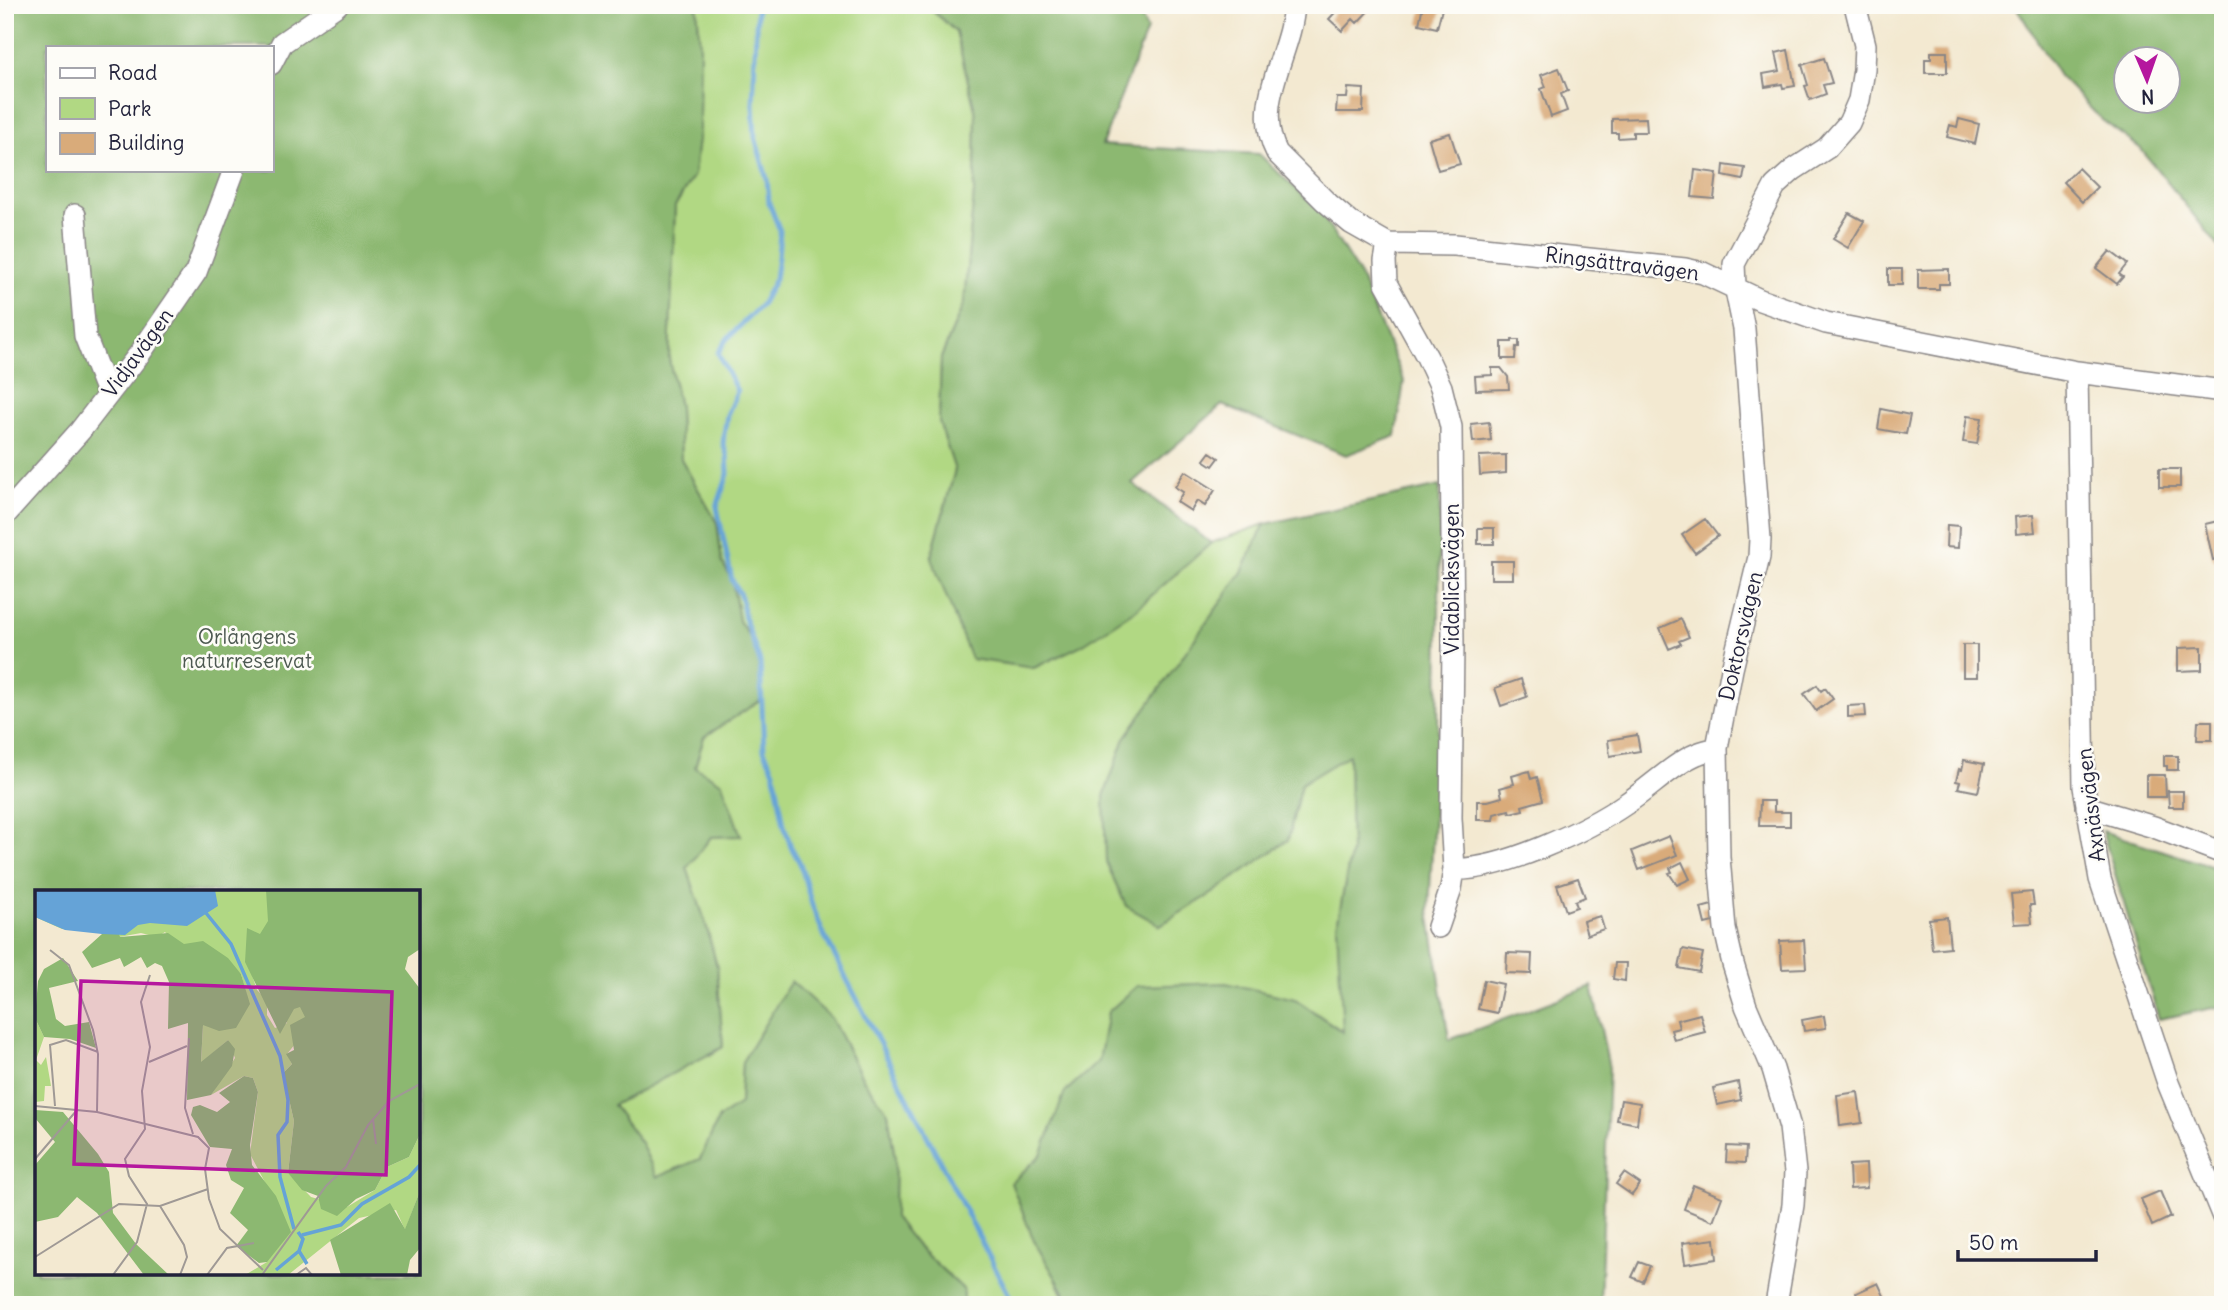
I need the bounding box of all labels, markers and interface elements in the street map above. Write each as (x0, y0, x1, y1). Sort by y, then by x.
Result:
legend (46, 46, 273, 172)
north arrow (2112, 46, 2182, 116)
text: Road (108, 59, 157, 86)
text: N (2141, 85, 2155, 109)
text: Park (108, 95, 151, 122)
text: Building (108, 129, 184, 156)
street label: Ringsättravägen (1543, 241, 1701, 286)
street label: Vidjavägen (96, 303, 179, 403)
street label: Vidablicksvägen (1438, 503, 1465, 655)
street label: Doktorsvägen (1713, 569, 1768, 703)
park label: Orlångens naturreservat (182, 623, 312, 674)
street label: Axnäsvägen (2070, 746, 2111, 864)
inset map (35, 890, 420, 1275)
scale bar (1958, 1219, 2097, 1263)
text: 50 m (1969, 1229, 2018, 1256)

